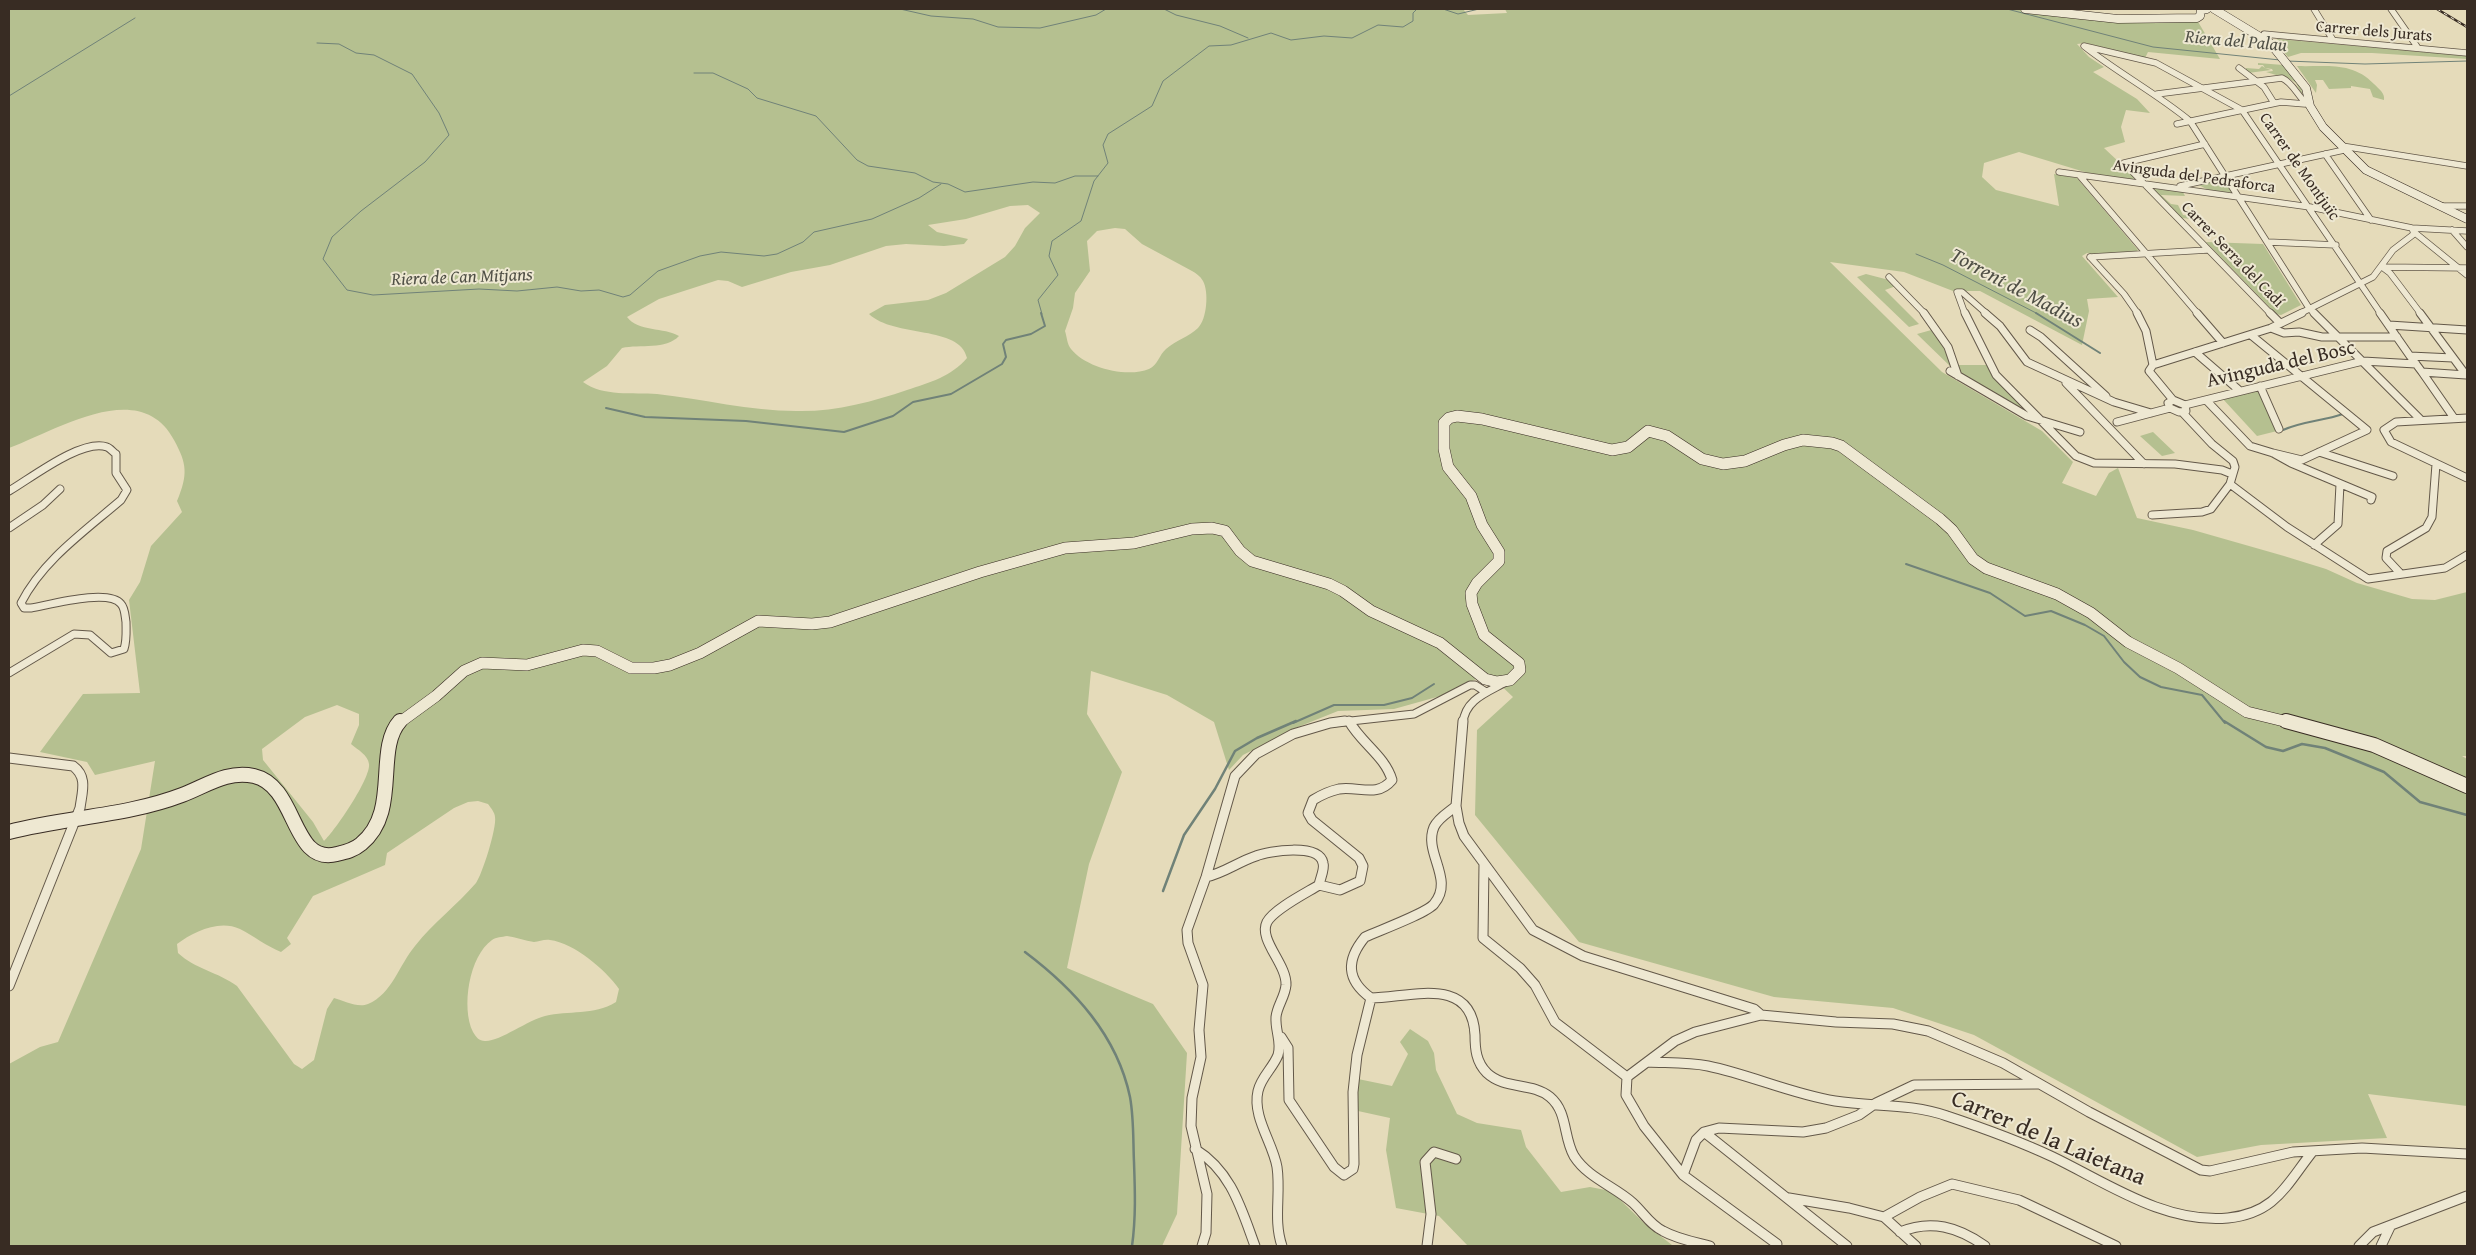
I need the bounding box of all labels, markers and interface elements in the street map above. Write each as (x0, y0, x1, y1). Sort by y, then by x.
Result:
street label: Carrer dels Jurats (2315, 17, 2433, 47)
water label: Riera del Palau (2184, 27, 2288, 57)
street label: Carrer de Montjuïc (2255, 110, 2343, 224)
street label: Avinguda del Pedraforca (2112, 156, 2276, 198)
street label: Carrer Serra del Cadí (2177, 198, 2287, 312)
water label: Torrent de Madius (1945, 243, 2087, 335)
water label: Riera de Can Mitjans (391, 265, 533, 291)
street label: Avinguda del Bosc (2204, 336, 2358, 394)
street label: Carrer de la Laietana (1946, 1085, 2150, 1193)

